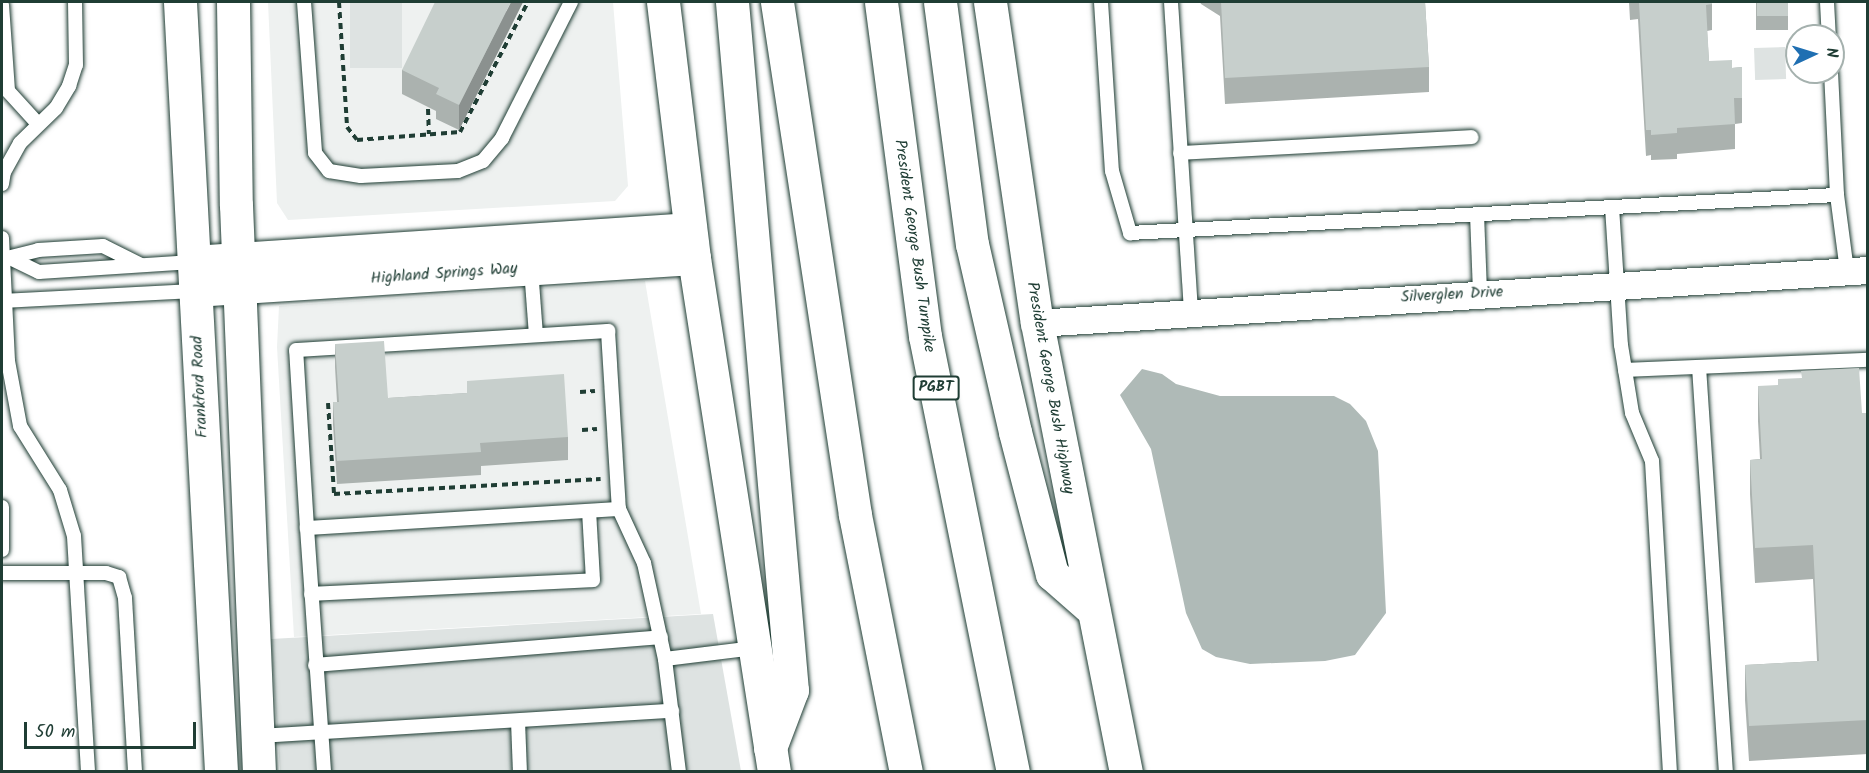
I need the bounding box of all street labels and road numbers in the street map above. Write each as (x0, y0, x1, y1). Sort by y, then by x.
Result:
street label: President George Bush Turnpike (890, 138, 938, 354)
street label: Highland Springs Way (370, 259, 518, 289)
street label: President George Bush Highway (1022, 280, 1078, 496)
street label: Silverglen Drive (1400, 283, 1504, 307)
street label: Frankford Road (188, 335, 212, 439)
road number: PGBT (912, 376, 960, 400)

